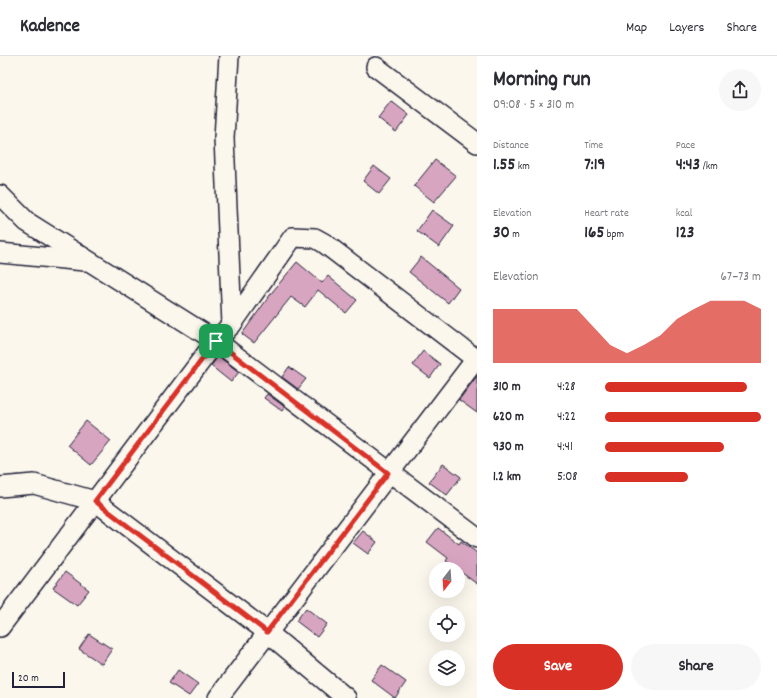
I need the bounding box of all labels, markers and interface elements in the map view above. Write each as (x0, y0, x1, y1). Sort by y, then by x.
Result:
text: Kadence (20, 14, 80, 41)
text: Map (626, 18, 647, 38)
text: Layers (669, 18, 704, 38)
text: Share (726, 18, 757, 38)
text: Morning run (493, 65, 591, 96)
button: share (719, 69, 761, 111)
text: 09:08 · 5 × 310 m (493, 96, 574, 115)
text: Distance (493, 138, 529, 154)
text: Time (584, 138, 603, 154)
text: Pace (676, 138, 695, 154)
text: 1.55 (493, 154, 515, 178)
text: 7:19 (584, 154, 605, 178)
text: 4:43 (676, 154, 700, 178)
text: km (515, 159, 530, 175)
text: /km (700, 159, 718, 175)
text: Elevation (493, 206, 531, 222)
text: Heart rate (584, 206, 629, 222)
text: kcal (676, 206, 692, 222)
text: 30 (493, 222, 510, 246)
text: 165 (584, 222, 604, 246)
text: 123 (676, 222, 694, 246)
text: m (510, 227, 520, 243)
text: bpm (604, 227, 624, 243)
text: Elevation (493, 268, 538, 287)
text: 67–73 m (721, 268, 761, 287)
pin (199, 324, 233, 358)
icon: arrive (205, 330, 227, 352)
text: 310 m (493, 378, 521, 397)
text: 4:28 (557, 378, 575, 397)
text: 620 m (493, 408, 524, 427)
text: 4:22 (557, 408, 576, 427)
text: 930 m (493, 438, 524, 457)
text: 4:41 (557, 438, 573, 457)
text: 1.2 km (493, 468, 521, 487)
text: 5:08 (557, 468, 577, 487)
north arrow (429, 562, 465, 598)
map controls (429, 562, 465, 686)
button: locate (429, 606, 465, 642)
button: Save (493, 644, 623, 690)
button: Share (631, 644, 761, 690)
button: layers (429, 650, 465, 686)
scale bar (12, 670, 65, 689)
text: 20 m (18, 671, 39, 687)

